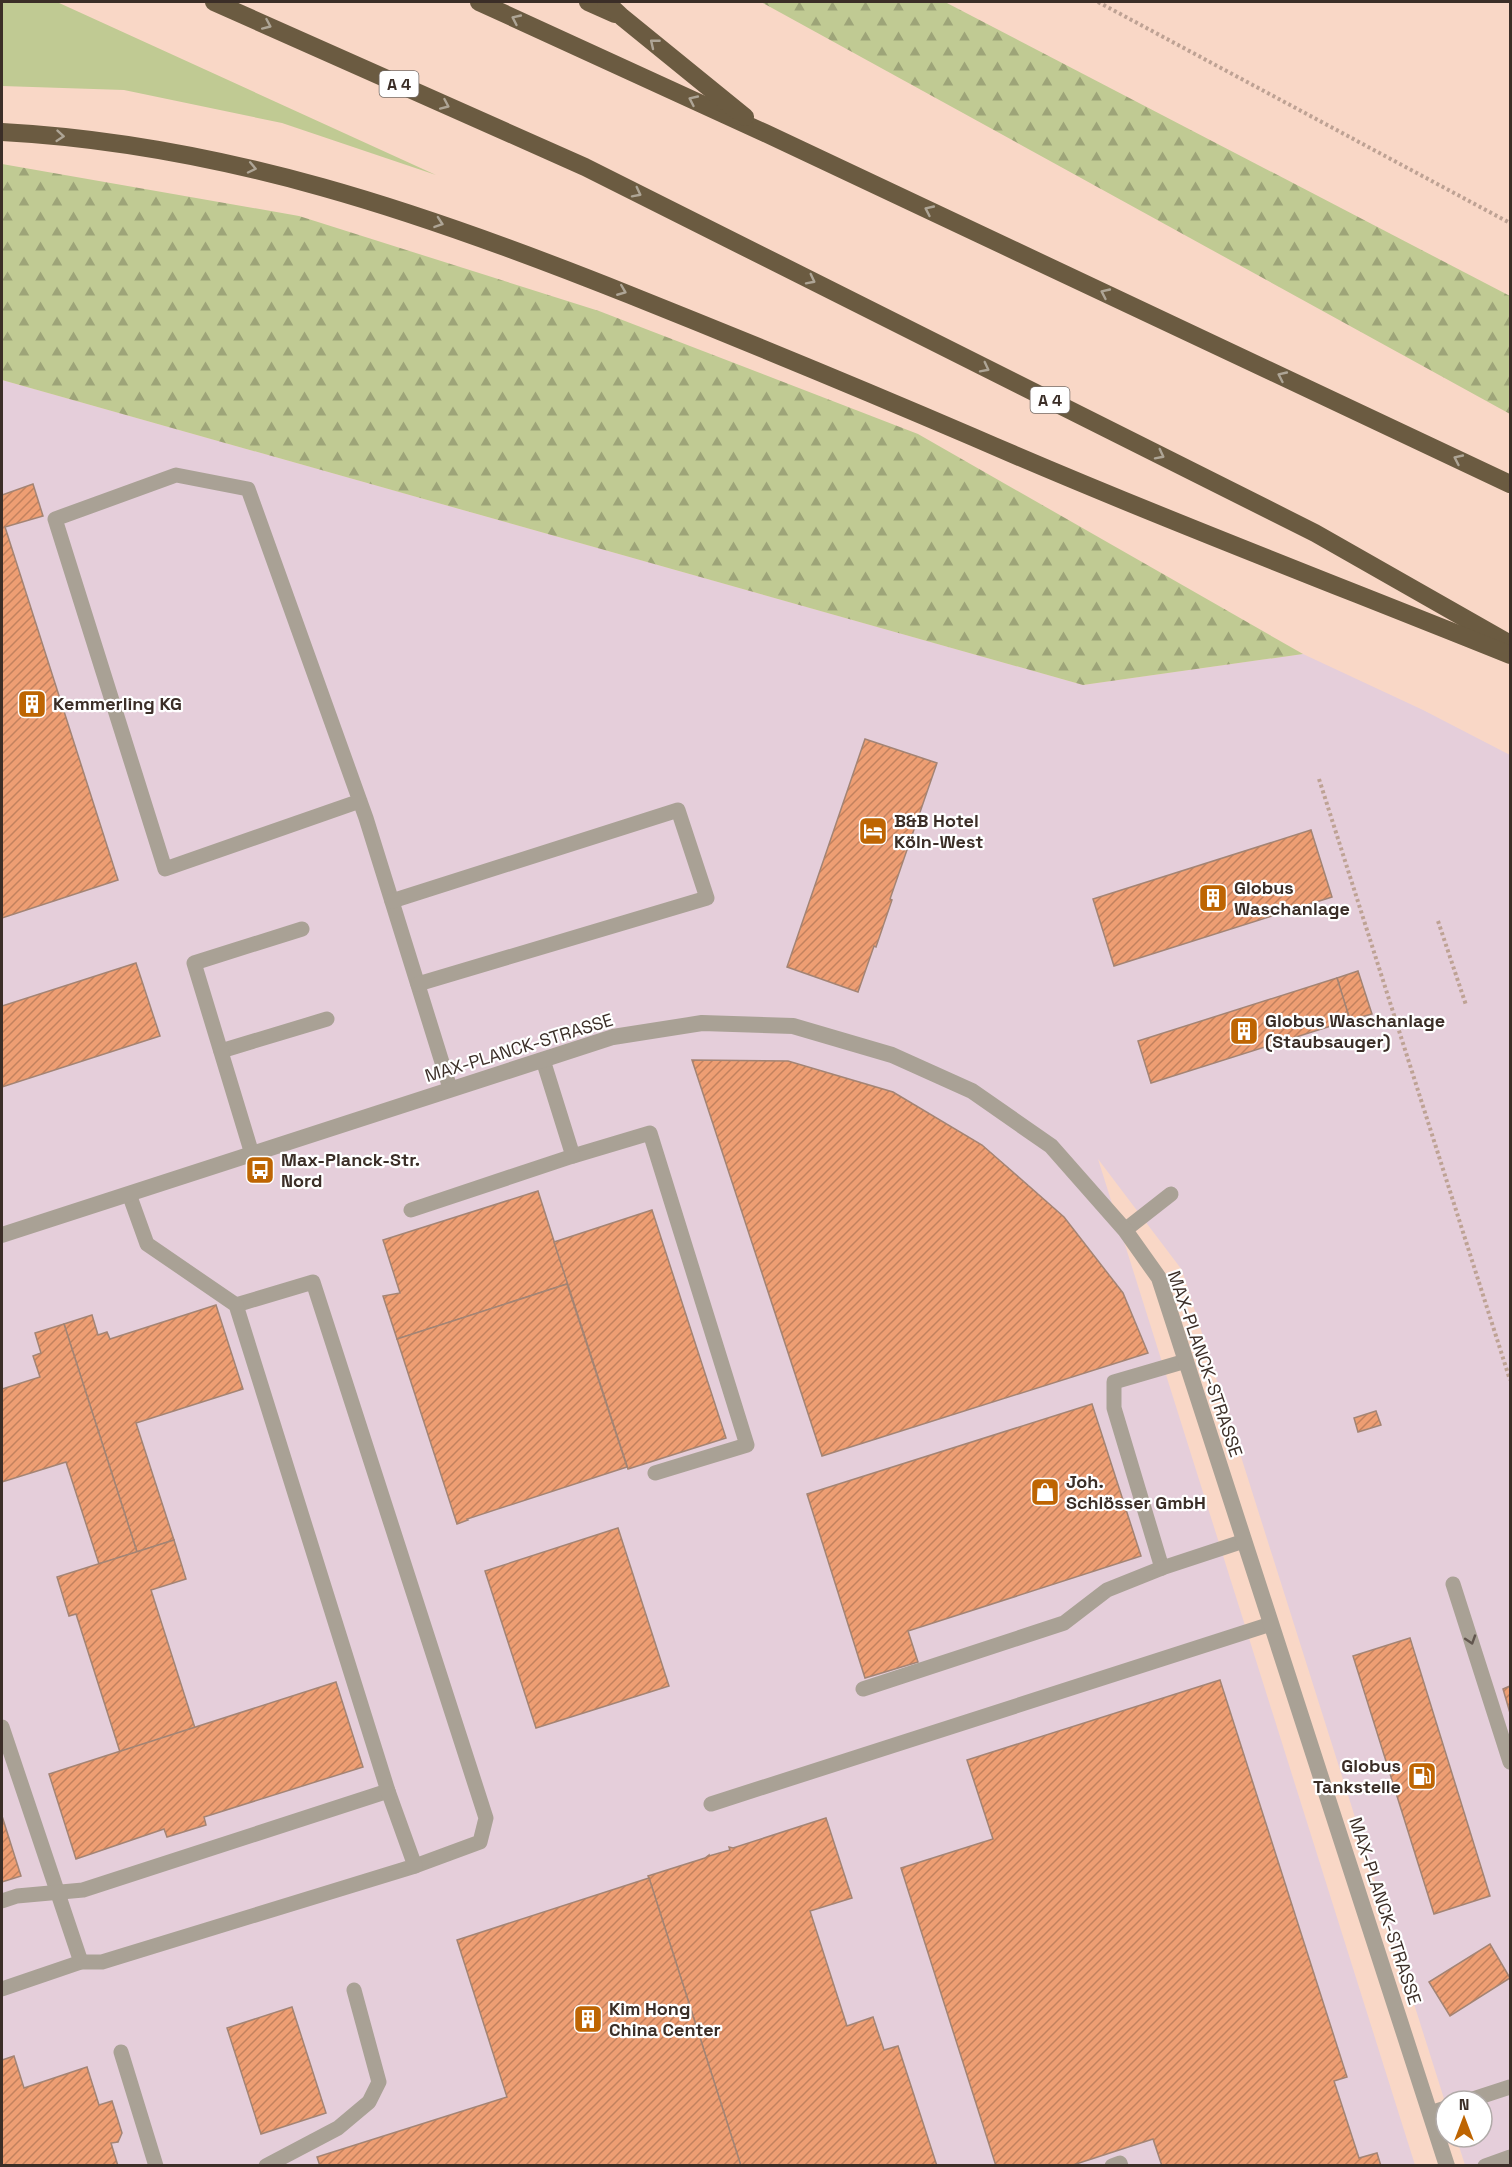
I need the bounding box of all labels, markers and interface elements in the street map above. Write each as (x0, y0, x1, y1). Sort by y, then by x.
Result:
one-way arrow (511, 14, 522, 26)
one-way arrow (261, 18, 272, 30)
one-way arrow (650, 40, 661, 51)
road number: A 4 (380, 71, 418, 97)
one-way arrow (688, 95, 699, 107)
one-way arrow (439, 97, 450, 109)
one-way arrow (55, 129, 64, 142)
one-way arrow (247, 161, 257, 174)
one-way arrow (630, 186, 641, 197)
one-way arrow (924, 205, 935, 217)
one-way arrow (433, 215, 444, 228)
one-way arrow (805, 273, 816, 284)
one-way arrow (616, 284, 626, 297)
one-way arrow (1101, 288, 1112, 300)
one-way arrow (979, 360, 990, 372)
one-way arrow (1277, 371, 1288, 383)
road number: A 4 (1030, 387, 1070, 413)
one-way arrow (1153, 448, 1164, 460)
one-way arrow (1454, 454, 1465, 466)
building icon: Kemmerling KG (16, 688, 48, 720)
place label: Kemmerling KG (53, 692, 182, 715)
place label: B&B Hotel Köln-West (894, 809, 983, 853)
hotel icon: B&B Hotel Köln-West (857, 815, 889, 847)
place label: Globus Waschanlage (1234, 876, 1350, 920)
building icon: Globus Waschanlage (1197, 882, 1229, 914)
street label: MAX-PLANCK-STRASSE (422, 1008, 616, 1087)
place label: Globus Waschanlage (Staubsauger) (1265, 1009, 1445, 1053)
building icon: Globus Waschanlage (Staubsauger) (1228, 1015, 1260, 1047)
place label: Max-Planck-Str. Nord (281, 1148, 420, 1192)
bus stop icon: Max-Planck-Str. Nord (244, 1154, 276, 1186)
street label: MAX-PLANCK-STRASSE (1163, 1268, 1248, 1460)
place label: Joh. Schlösser GmbH (1066, 1470, 1206, 1514)
shop icon: Joh. Schlösser GmbH (1029, 1476, 1061, 1508)
one-way arrow (1464, 1634, 1476, 1645)
place label: Globus Tankstelle (1313, 1754, 1401, 1798)
fuel station icon: Globus Tankstelle (1406, 1760, 1438, 1792)
street label: MAX-PLANCK-STRASSE (1344, 1814, 1427, 2007)
place label: Kim Hong China Center (609, 1997, 721, 2041)
building icon: Kim Hong China Center (572, 2003, 604, 2035)
north arrow (1434, 2089, 1494, 2149)
text: N (1459, 2094, 1469, 2115)

